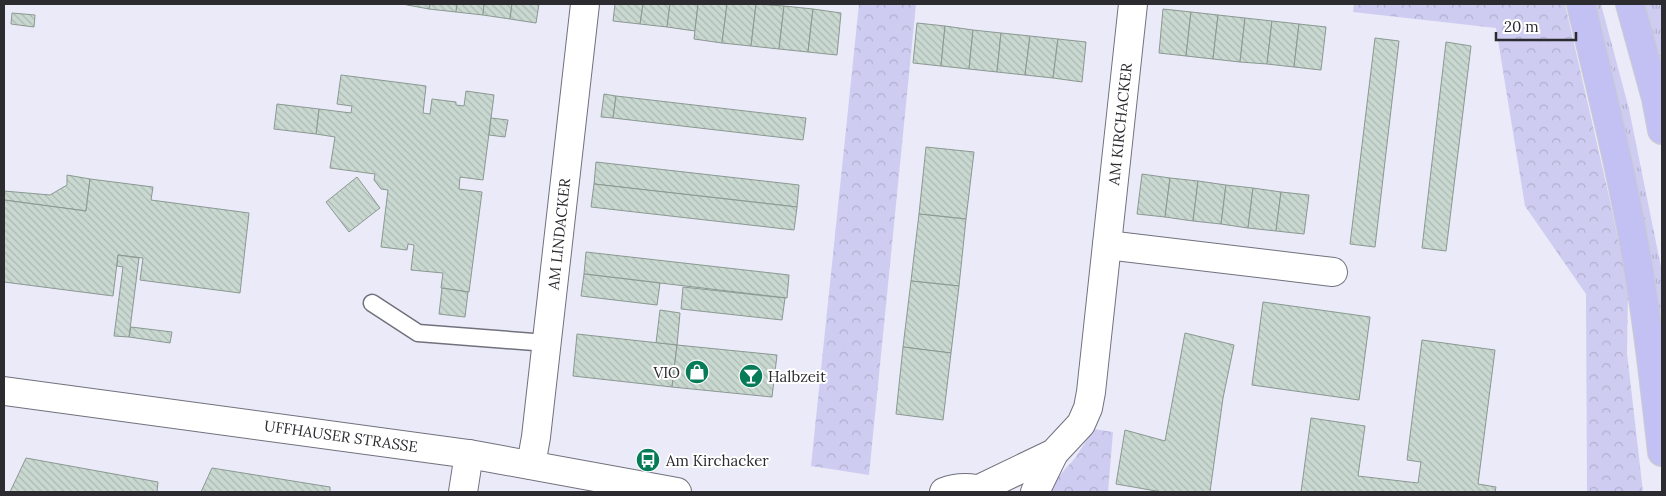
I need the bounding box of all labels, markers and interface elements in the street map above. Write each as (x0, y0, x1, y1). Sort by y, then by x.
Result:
scale bar (1496, 10, 1576, 42)
text: 20 m (1504, 17, 1539, 36)
street label: AM KIRCHACKER (1104, 61, 1136, 187)
street label: AM LINDACKER (544, 177, 574, 292)
shop icon: VIO (684, 359, 710, 385)
place label: VIO (652, 363, 680, 382)
bar icon: Halbzeit (738, 363, 764, 389)
place label: Halbzeit (768, 367, 826, 386)
street label: UFFHAUSER STRASSE (263, 416, 419, 456)
bus stop icon: Am Kirchacker (635, 447, 661, 473)
place label: Am Kirchacker (665, 451, 769, 470)

